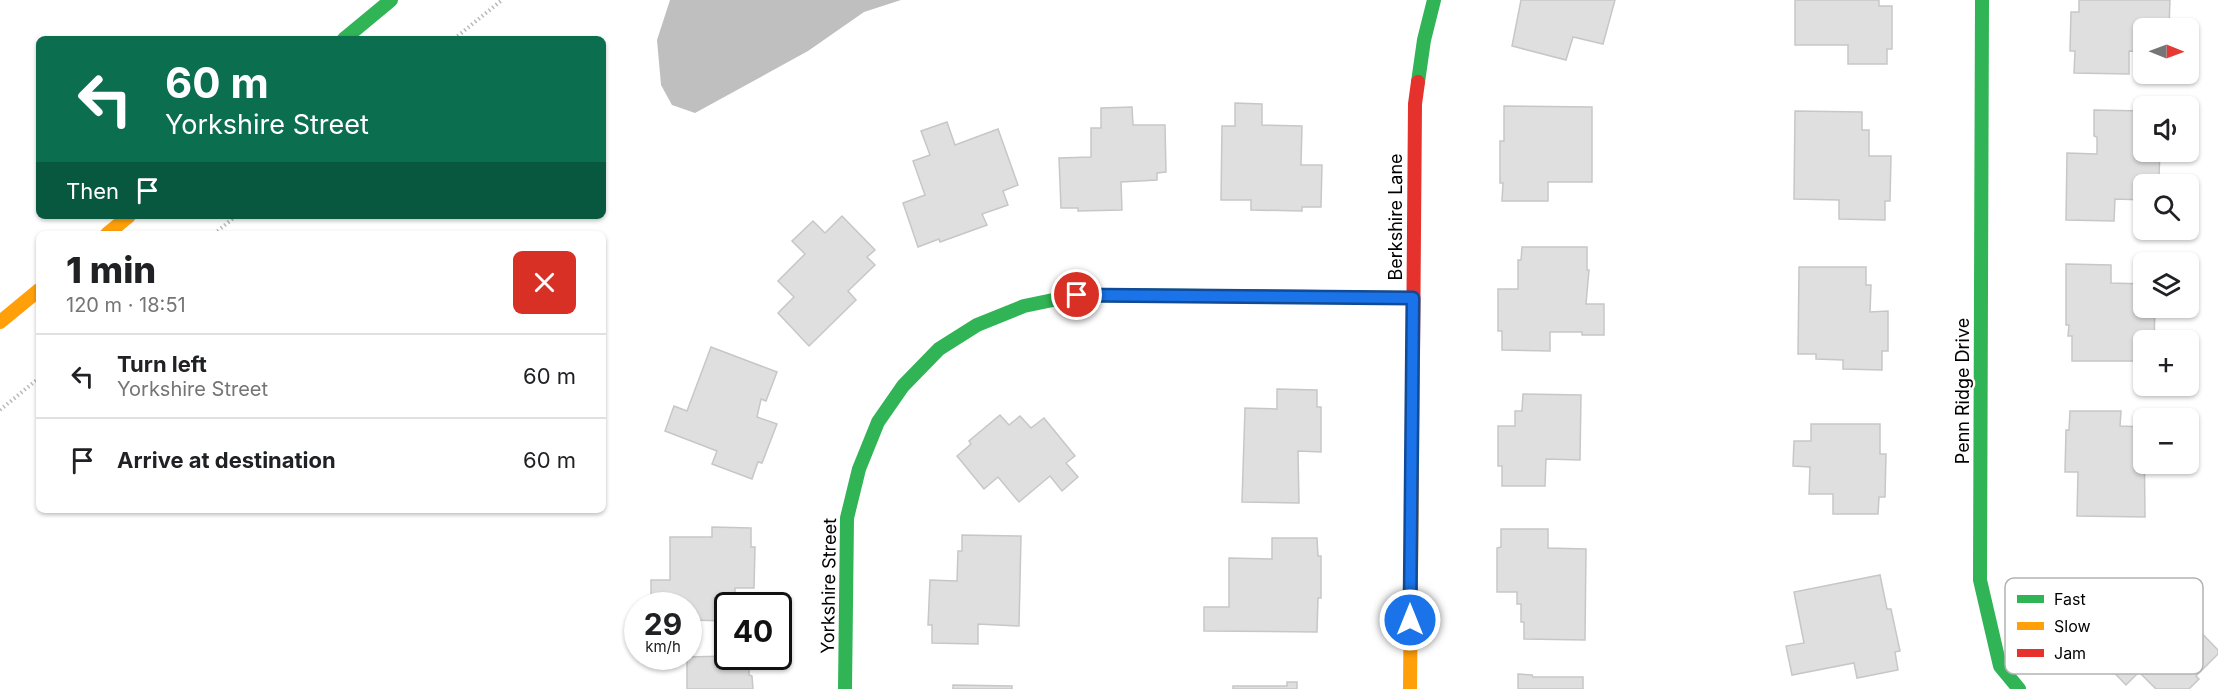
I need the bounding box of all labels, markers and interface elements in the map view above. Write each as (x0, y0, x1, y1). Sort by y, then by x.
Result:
north arrow (2133, 18, 2199, 84)
map controls (2133, 18, 2199, 474)
text: 60 m (165, 57, 269, 108)
icon: left (66, 60, 144, 138)
button: sound (2133, 96, 2199, 162)
text: Yorkshire Street (165, 108, 369, 141)
street label: Berkshire Lane (1385, 153, 1406, 281)
icon: arrive (131, 174, 164, 207)
button: search (2133, 174, 2199, 240)
text: Then (66, 178, 119, 204)
text: 1 min (66, 248, 156, 292)
button: close (513, 251, 576, 314)
button: layers (2133, 252, 2199, 318)
pin (1051, 269, 1102, 320)
icon: arrive (1060, 278, 1093, 311)
text: 120 m · 18:51 (66, 293, 186, 317)
street label: Penn Ridge Drive (1952, 318, 1973, 464)
button: + (2133, 330, 2199, 396)
text: Turn left (117, 351, 207, 377)
icon: left (66, 360, 99, 393)
text: 60 m (523, 363, 576, 389)
text: Yorkshire Street (117, 377, 268, 401)
button: − (2133, 408, 2199, 474)
icon: arrive (66, 444, 99, 477)
text: Arrive at destination (117, 447, 336, 473)
text: 60 m (523, 447, 576, 473)
street label: Yorkshire Street (817, 518, 840, 654)
legend (2005, 578, 2203, 674)
position arrow (1378, 588, 1442, 652)
text: Fast (2054, 589, 2086, 609)
speed limit sign: 40 (714, 592, 792, 670)
text: 29 (644, 606, 682, 642)
text: Slow (2054, 616, 2091, 636)
text: km/h (645, 637, 681, 656)
text: Jam (2054, 643, 2086, 663)

